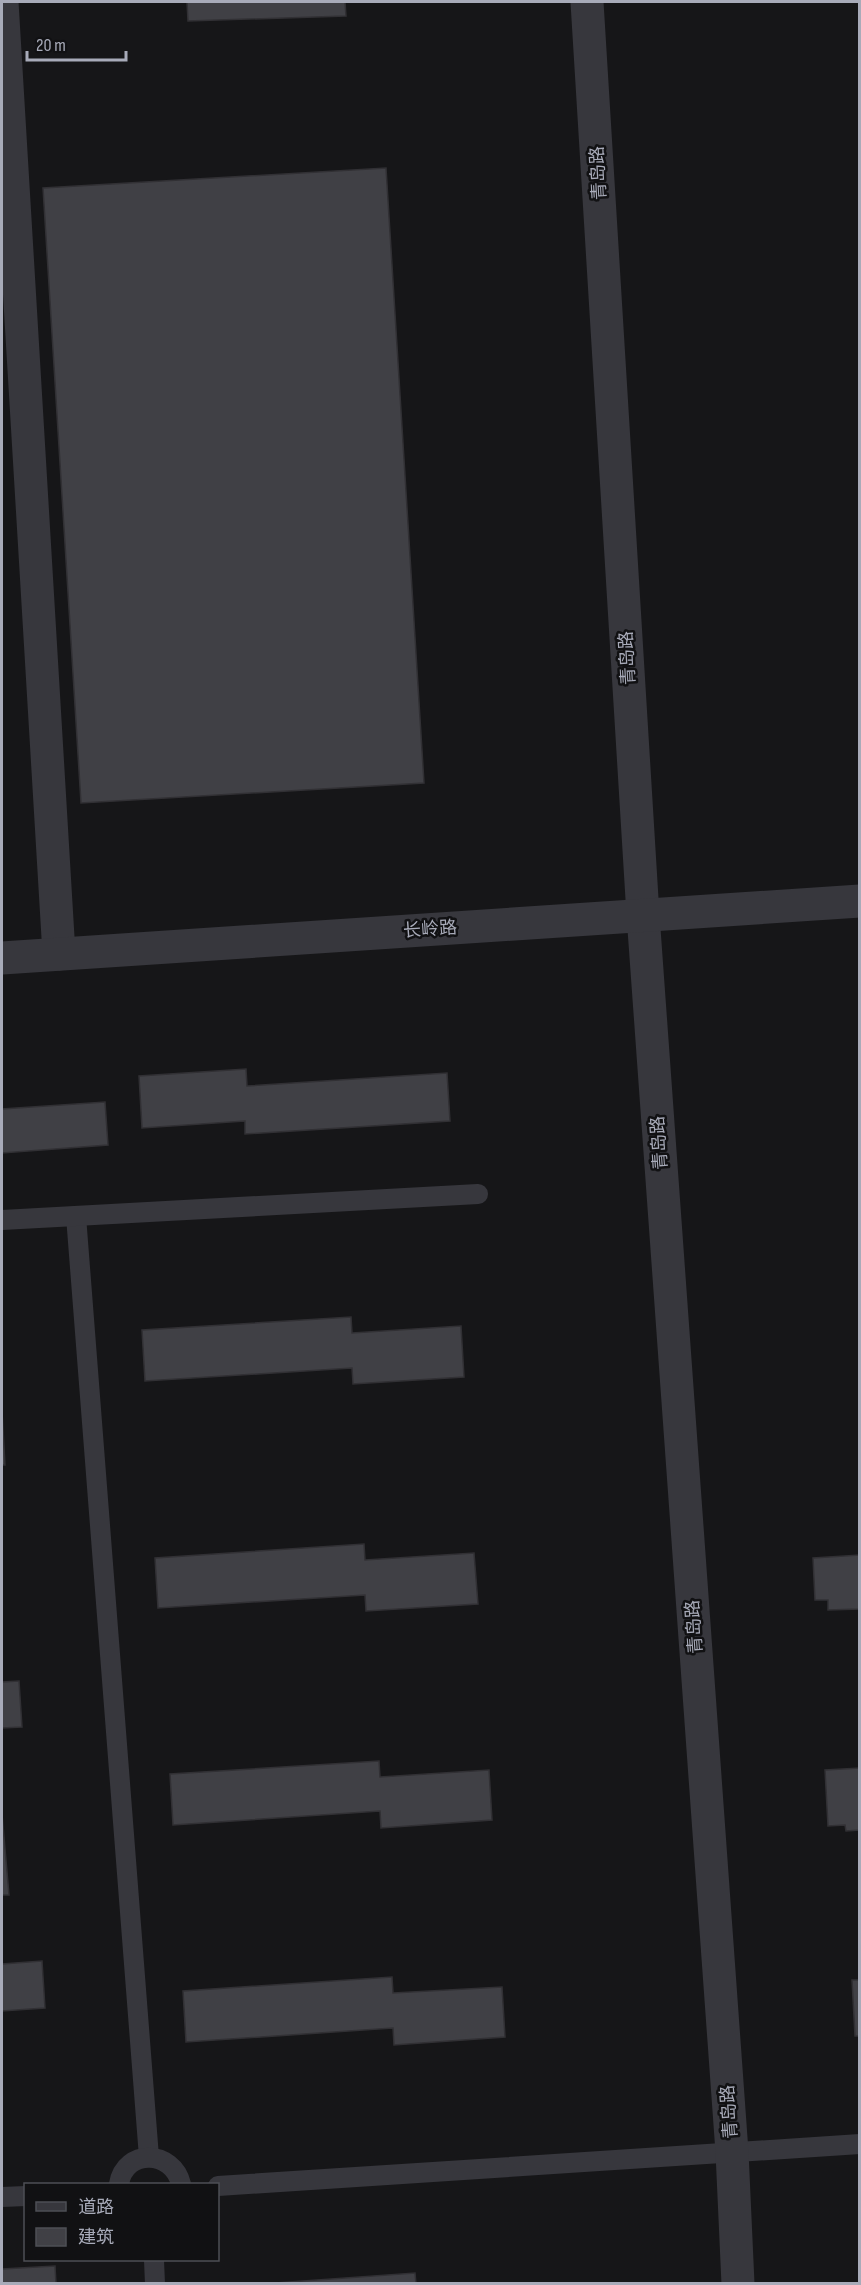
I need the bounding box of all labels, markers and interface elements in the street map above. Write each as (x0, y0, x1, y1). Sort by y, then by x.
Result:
scale bar (27, 24, 126, 62)
text: 20 m (36, 35, 66, 56)
street label: 青岛路 (587, 145, 610, 200)
street label: 青岛路 (616, 630, 639, 685)
street label: 长岭路 (402, 917, 458, 942)
street label: 青岛路 (647, 1115, 672, 1171)
street label: 青岛路 (682, 1599, 707, 1655)
street label: 青岛路 (717, 2084, 742, 2140)
legend (24, 2183, 219, 2261)
text: 道路 (78, 2197, 114, 2218)
text: 建筑 (78, 2227, 114, 2248)

